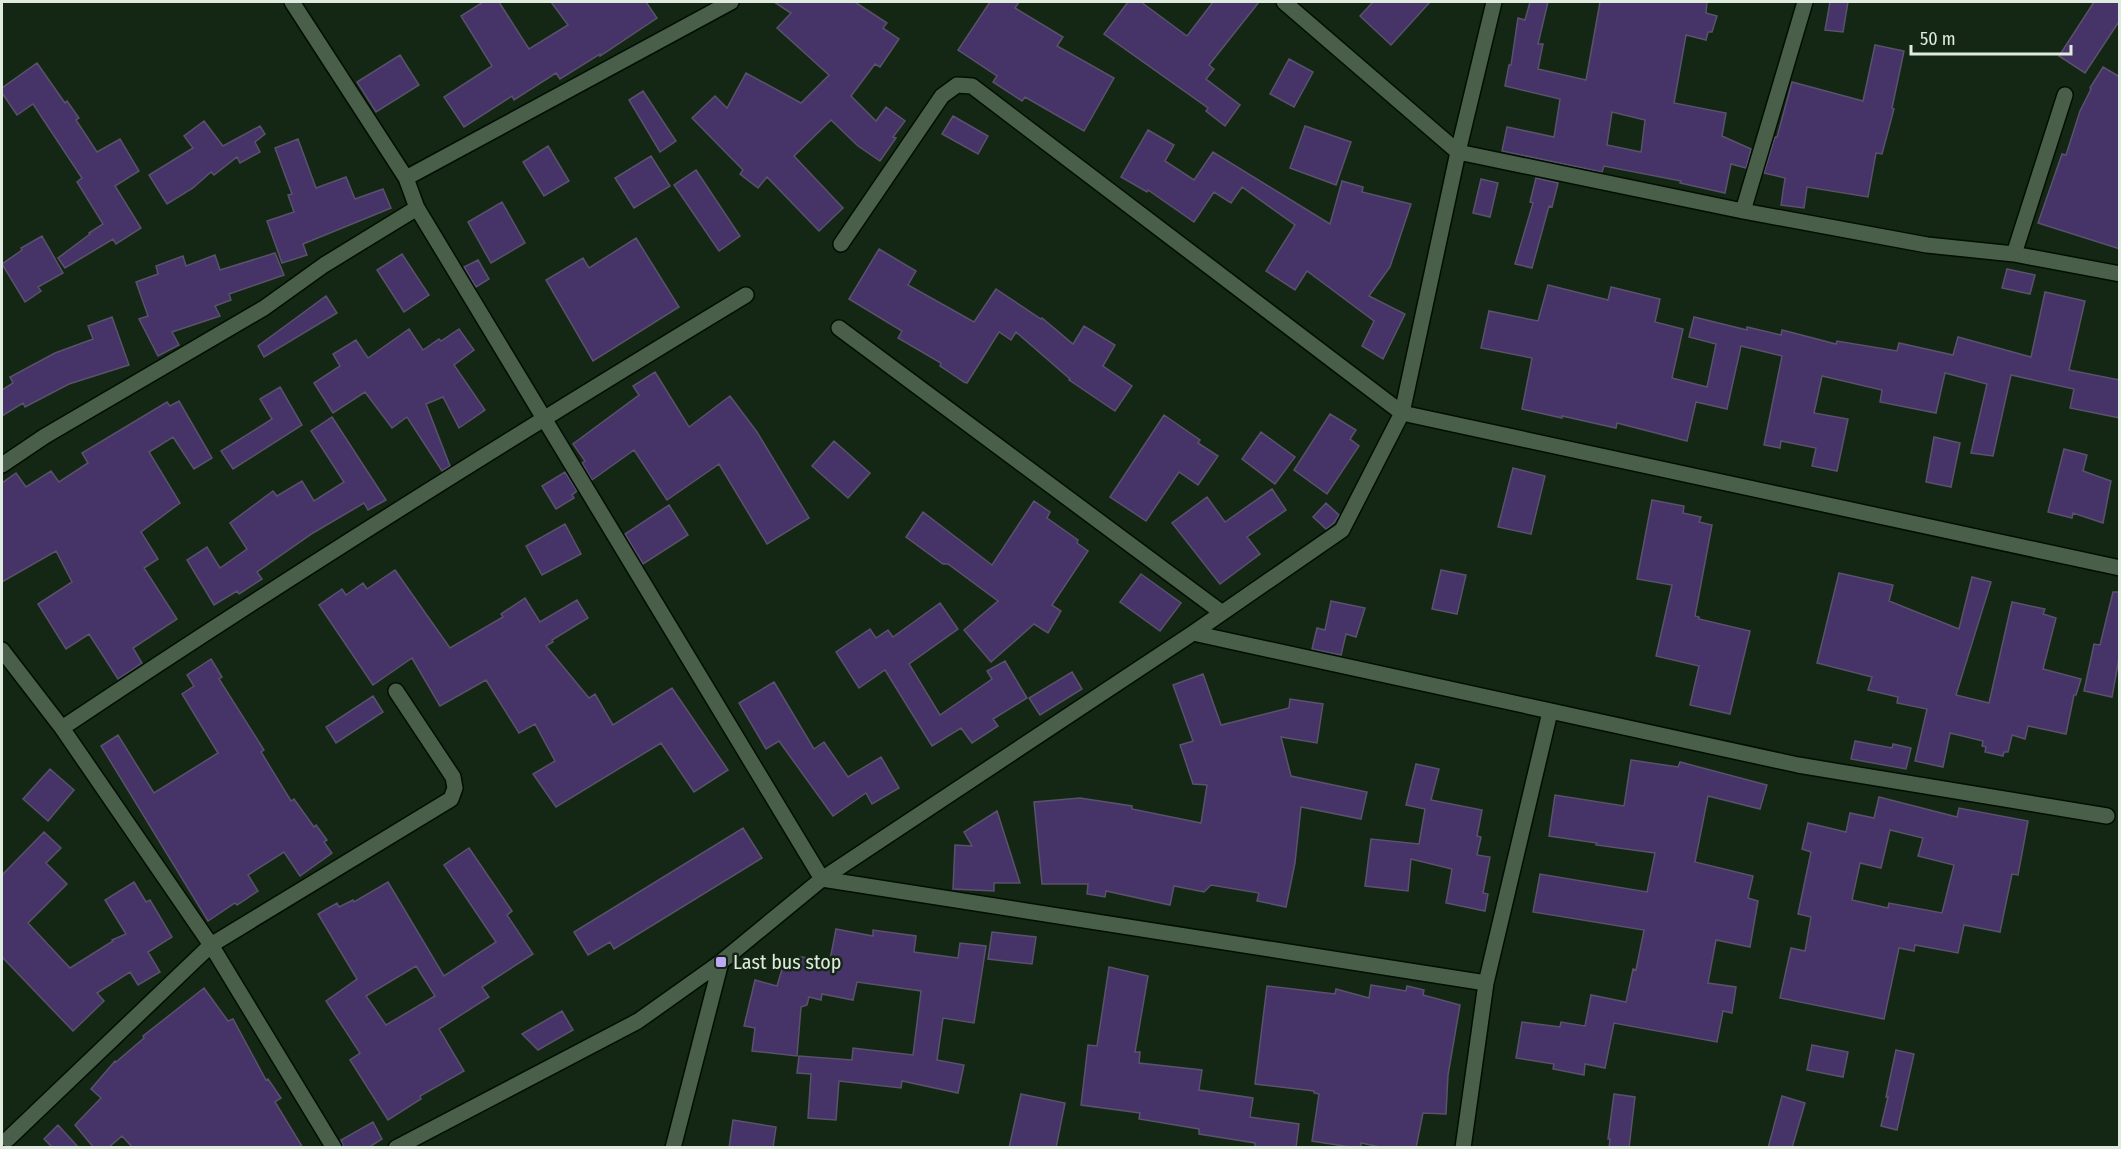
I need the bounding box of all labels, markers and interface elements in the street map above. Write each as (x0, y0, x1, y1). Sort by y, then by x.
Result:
scale bar (1911, 18, 2072, 56)
text: 50 m (1920, 28, 1956, 50)
place label: Last bus stop (733, 950, 841, 974)
marker: Last bus stop (714, 955, 728, 969)

